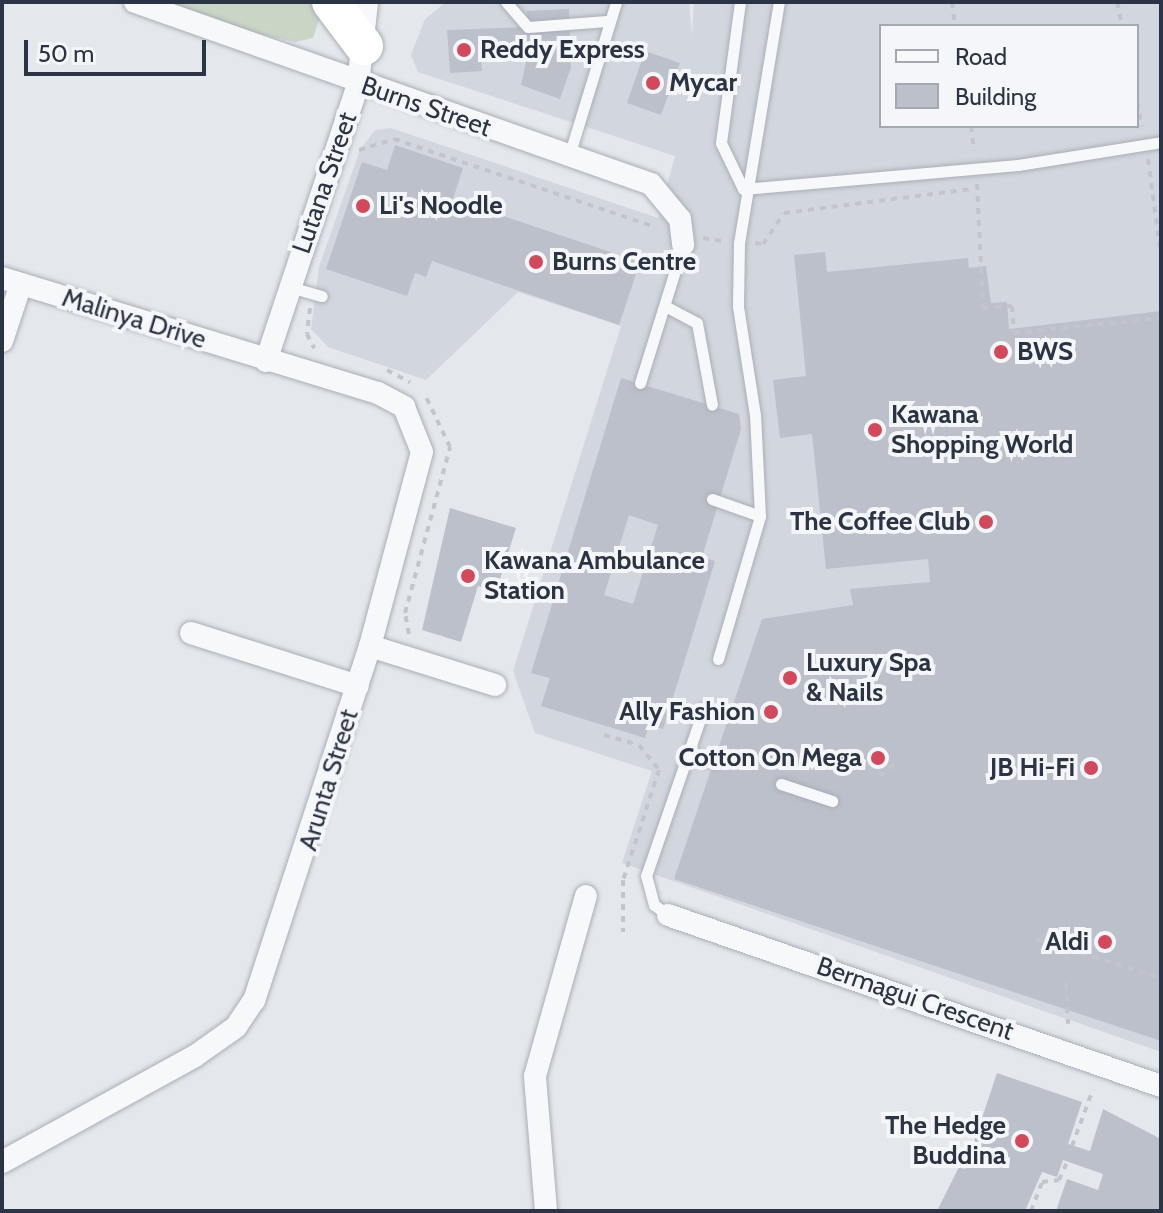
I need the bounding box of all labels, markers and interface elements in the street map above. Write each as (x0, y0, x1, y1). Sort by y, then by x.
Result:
scale bar (28, 24, 210, 74)
legend (879, 24, 1139, 128)
place label: Reddy Express (480, 34, 645, 66)
text: 50 m (38, 39, 94, 68)
marker: Reddy Express (455, 41, 473, 59)
text: Road (955, 42, 1007, 71)
place label: Mycar (669, 67, 737, 99)
street label: Burns Street (357, 70, 495, 144)
marker: Mycar (644, 74, 662, 92)
text: Building (955, 82, 1036, 111)
street label: Lutana Street (286, 108, 364, 258)
place label: Li's Noodle (379, 190, 503, 222)
marker: Li's Noodle (354, 197, 372, 215)
place label: Burns Centre (552, 246, 696, 278)
marker: Burns Centre (527, 253, 545, 271)
street label: Malinya Drive (58, 282, 210, 356)
place label: BWS (1017, 336, 1073, 368)
marker: BWS (992, 343, 1010, 361)
place label: Kawana Shopping World (891, 399, 1073, 460)
marker: Kawana Shopping World (866, 421, 884, 439)
place label: The Coffee Club (790, 506, 970, 538)
marker: The Coffee Club (977, 513, 995, 531)
place label: Kawana Ambulance Station (484, 545, 705, 606)
marker: Kawana Ambulance Station (459, 567, 477, 585)
place label: Luxury Spa & Nails (806, 647, 931, 708)
marker: Luxury Spa & Nails (781, 669, 799, 687)
place label: Ally Fashion (619, 696, 755, 728)
marker: Ally Fashion (762, 703, 780, 721)
street label: Arunta Street (293, 706, 365, 854)
place label: Cotton On Mega (678, 742, 862, 774)
marker: Cotton On Mega (869, 749, 887, 767)
place label: JB Hi-Fi (990, 752, 1075, 784)
marker: JB Hi-Fi (1082, 759, 1100, 777)
place label: Aldi (1045, 926, 1089, 958)
marker: Aldi (1096, 933, 1114, 951)
street label: Bermagui Crescent (812, 951, 1018, 1047)
place label: The Hedge Buddina (885, 1110, 1006, 1172)
marker: The Hedge Buddina (1013, 1132, 1031, 1150)

